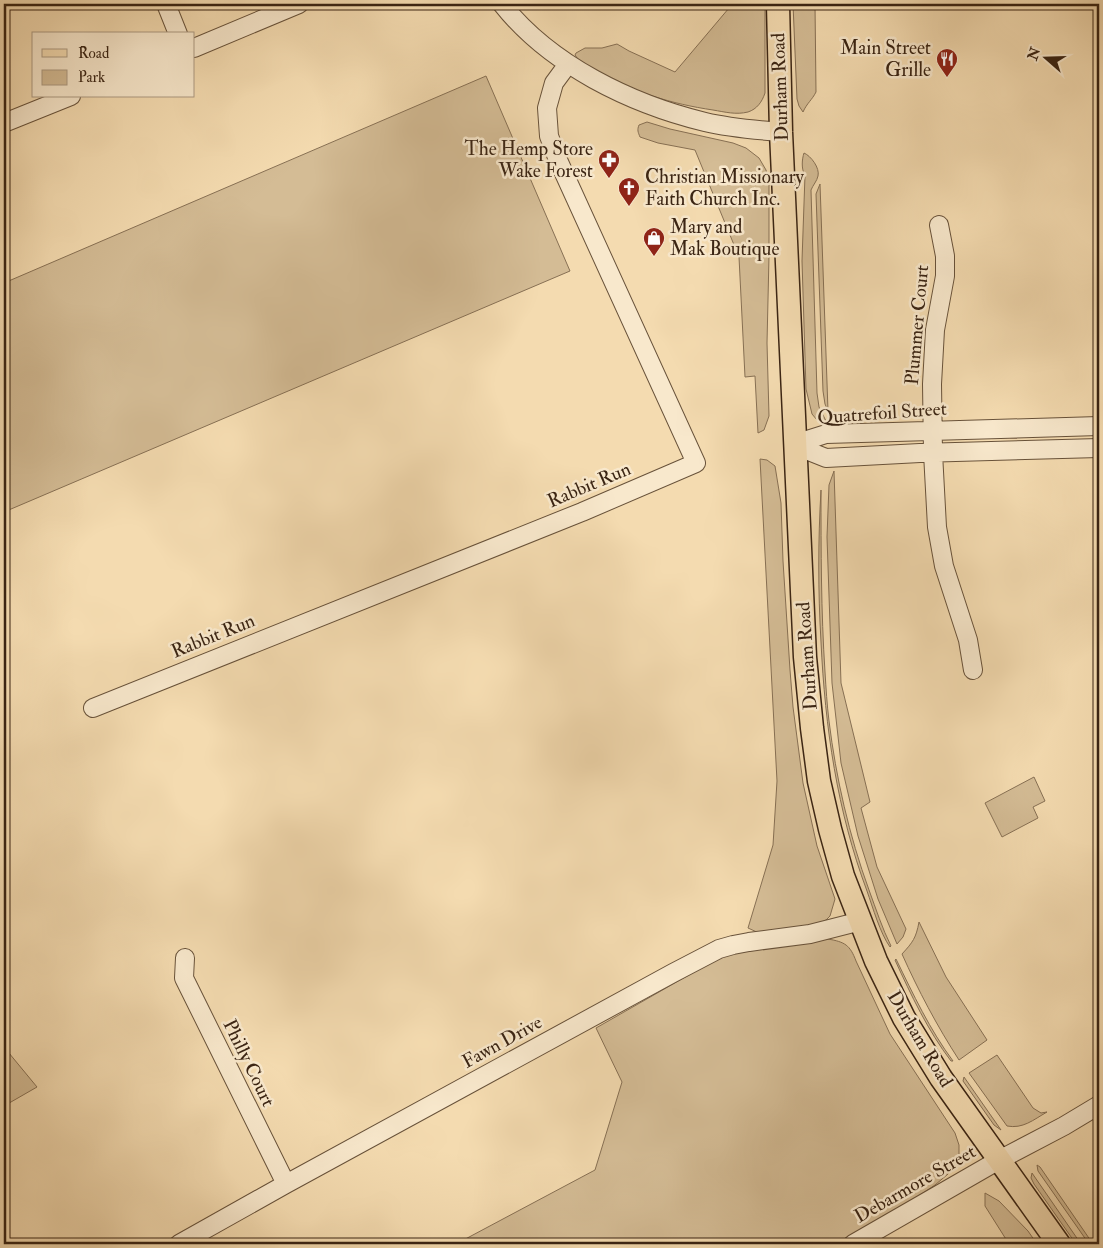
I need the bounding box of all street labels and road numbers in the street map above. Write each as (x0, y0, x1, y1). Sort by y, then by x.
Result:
street label: Durham Road (766, 32, 794, 142)
street label: Plummer Court (900, 264, 934, 386)
street label: Quatrefoil Street (816, 397, 948, 429)
street label: Rabbit Run (544, 457, 634, 513)
street label: Durham Road (791, 600, 823, 711)
street label: Rabbit Run (168, 608, 259, 664)
street label: Durham Road (882, 986, 959, 1092)
street label: Fawn Drive (458, 1010, 546, 1074)
street label: Philly Court (218, 1015, 280, 1111)
street label: Debarmore Street (850, 1140, 980, 1228)

